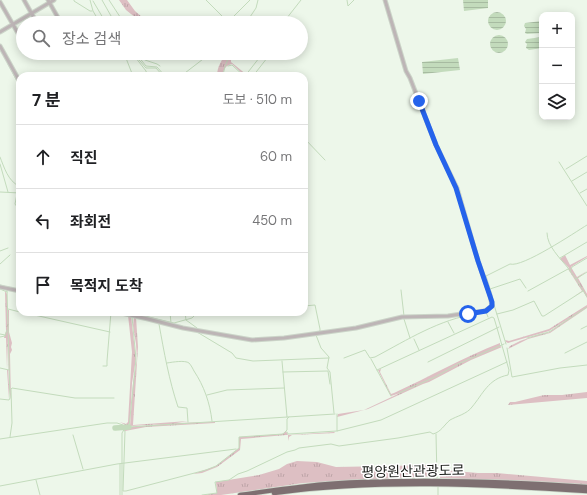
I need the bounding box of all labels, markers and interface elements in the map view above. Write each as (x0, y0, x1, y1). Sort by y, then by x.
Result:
map controls (539, 12, 575, 120)
button: + (539, 12, 575, 48)
search box (16, 16, 308, 60)
icon: search (30, 27, 52, 49)
text: 장소 검색 (62, 29, 121, 49)
button: − (539, 48, 575, 84)
button: layers (539, 84, 575, 120)
text: 7 분 (32, 89, 61, 111)
text: 도보 · 510 m (223, 91, 292, 108)
route end (410, 92, 428, 110)
icon: ahead (32, 146, 54, 168)
text: 직진 (70, 148, 98, 168)
text: 60 m (260, 148, 292, 165)
icon: left (32, 210, 54, 232)
text: 좌회전 (70, 212, 111, 232)
text: 450 m (252, 212, 292, 229)
icon: arrive (32, 274, 54, 296)
text: 목적지 도착 (70, 276, 143, 296)
route start (459, 305, 477, 323)
street label: 평양원산관광도로 (361, 461, 465, 481)

